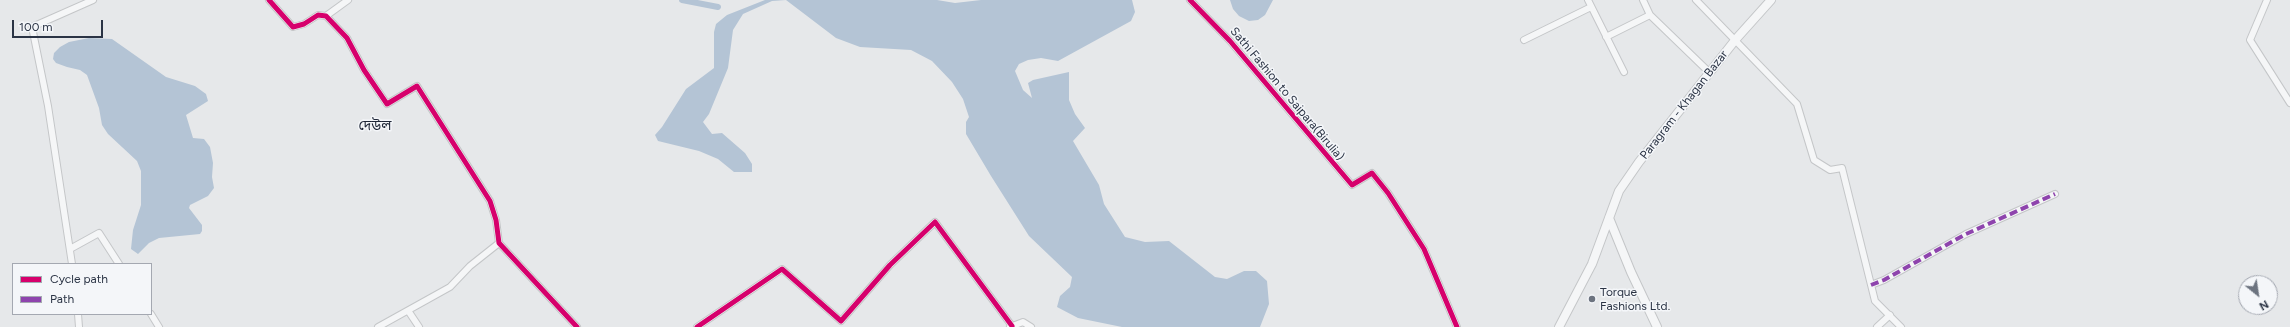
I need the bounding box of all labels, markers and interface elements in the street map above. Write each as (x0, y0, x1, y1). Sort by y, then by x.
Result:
scale bar (14, 12, 105, 38)
text: 100 m (19, 20, 53, 34)
street label: Sathi Fashion to Saipara(Birulia) (1227, 24, 1347, 164)
street label: Paragram - Khagan Bazar (1637, 48, 1731, 162)
district label: দেউল (359, 118, 391, 134)
legend (12, 263, 152, 315)
text: Cycle path (50, 272, 108, 286)
north arrow (2238, 275, 2278, 315)
place label: Torque Fashions Ltd. (1600, 285, 1670, 313)
text: Path (50, 292, 74, 306)
marker: Torque Fashions Ltd. (1587, 294, 1597, 304)
text: N (2257, 297, 2271, 313)

